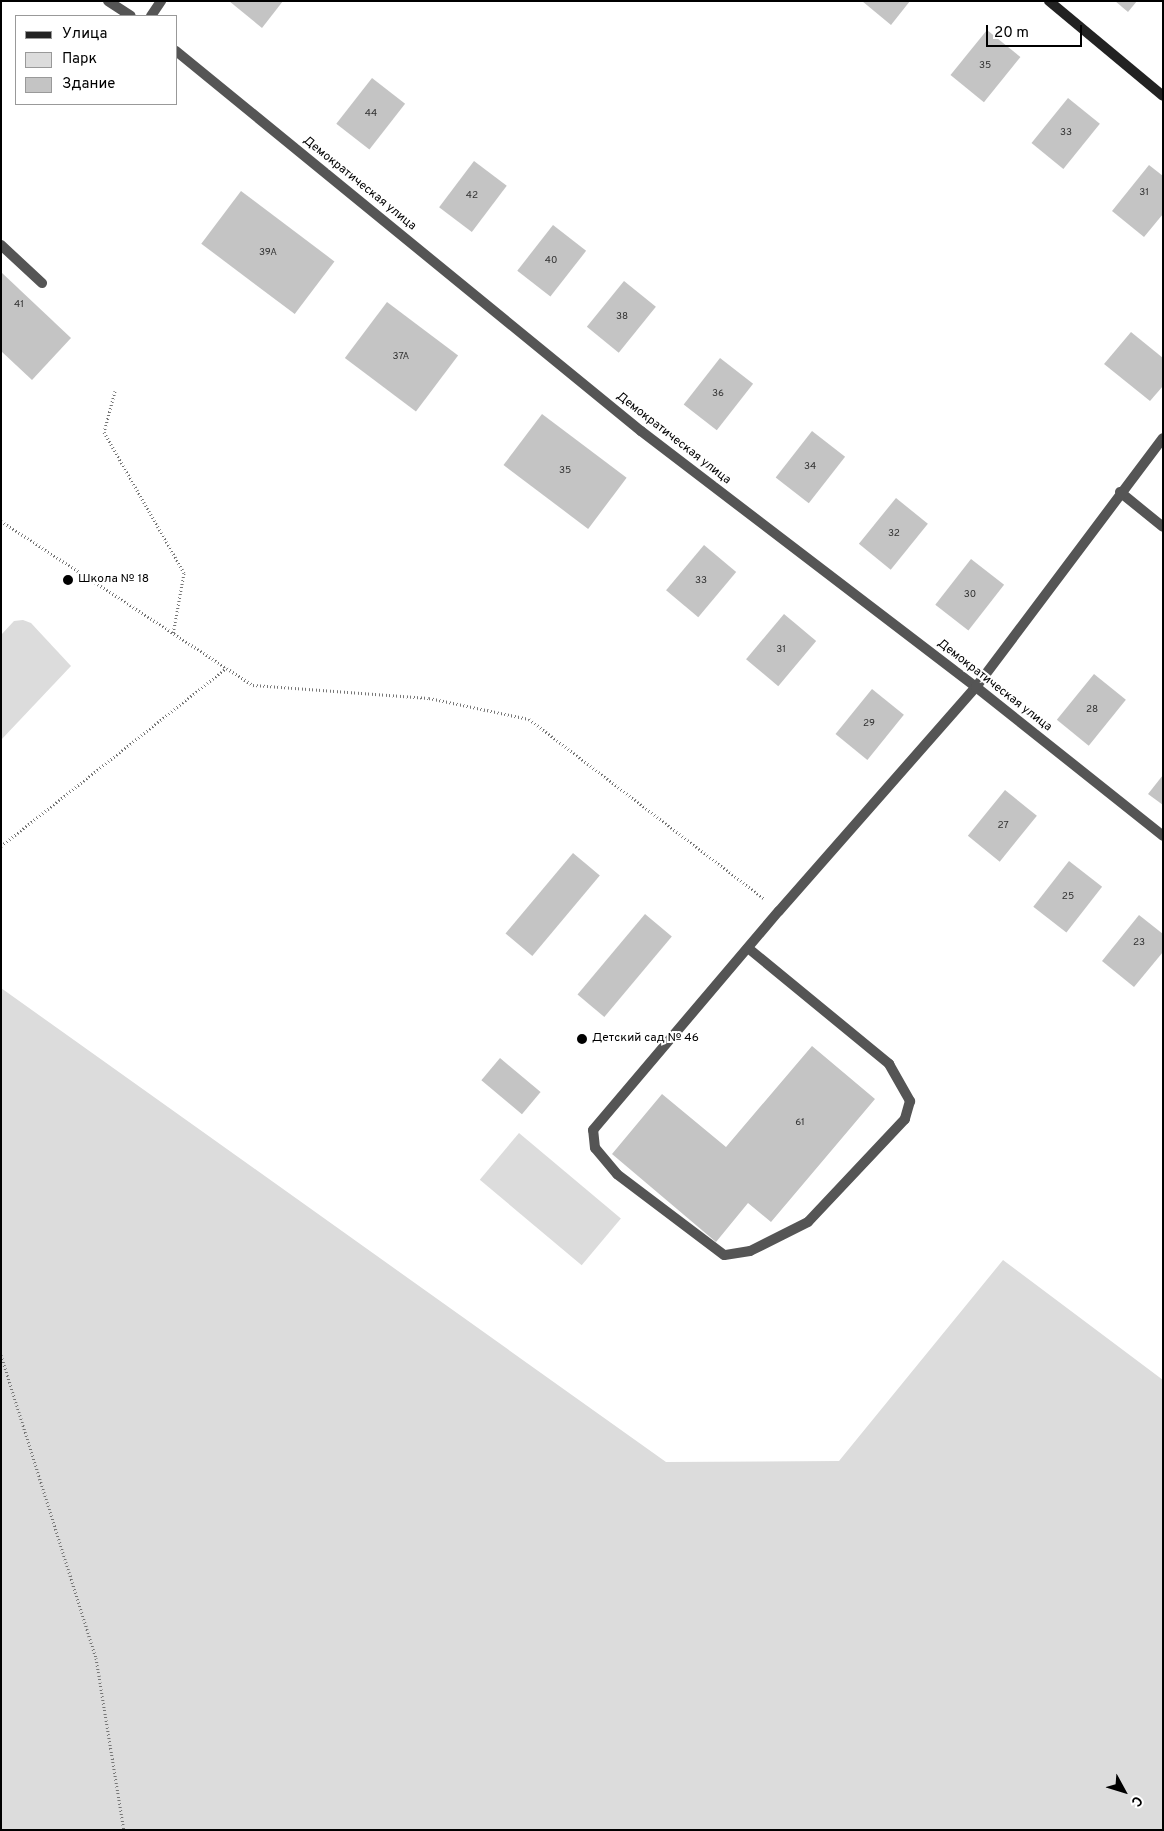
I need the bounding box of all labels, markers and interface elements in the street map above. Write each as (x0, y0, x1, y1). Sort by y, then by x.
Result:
legend (15, 15, 178, 105)
scale bar (989, 15, 1085, 47)
text: 20 m (994, 24, 1029, 43)
text: Улица (62, 25, 107, 44)
text: Парк (62, 50, 97, 69)
house number: 35 (979, 60, 991, 72)
text: Здание (62, 75, 115, 94)
house number: 44 (365, 108, 377, 120)
house number: 33 (1060, 127, 1072, 139)
street label: Демократическая улица (300, 134, 418, 234)
house number: 31 (1139, 187, 1149, 199)
house number: 42 (466, 190, 478, 202)
house number: 39А (259, 247, 277, 259)
house number: 40 (545, 255, 557, 267)
house number: 41 (14, 299, 24, 311)
house number: 38 (616, 311, 628, 323)
house number: 37А (393, 351, 409, 363)
house number: 36 (712, 388, 724, 400)
street label: Демократическая улица (613, 390, 733, 488)
house number: 34 (804, 461, 816, 473)
house number: 35 (559, 465, 571, 477)
house number: 32 (888, 528, 900, 540)
place label: Школа № 18 (78, 573, 149, 587)
marker: Школа № 18 (62, 574, 74, 586)
house number: 33 (695, 575, 707, 587)
house number: 30 (964, 589, 976, 601)
street label: Демократическая улица (934, 637, 1054, 735)
house number: 31 (776, 644, 786, 656)
house number: 28 (1086, 704, 1098, 716)
house number: 29 (863, 718, 875, 730)
house number: 27 (997, 820, 1009, 832)
house number: 25 (1062, 891, 1074, 903)
house number: 23 (1133, 937, 1145, 949)
place label: Детский сад № 46 (592, 1032, 699, 1046)
marker: Детский сад № 46 (576, 1033, 588, 1045)
house number: 61 (795, 1117, 805, 1129)
north arrow (1099, 1766, 1149, 1816)
text: С (1127, 1792, 1145, 1810)

